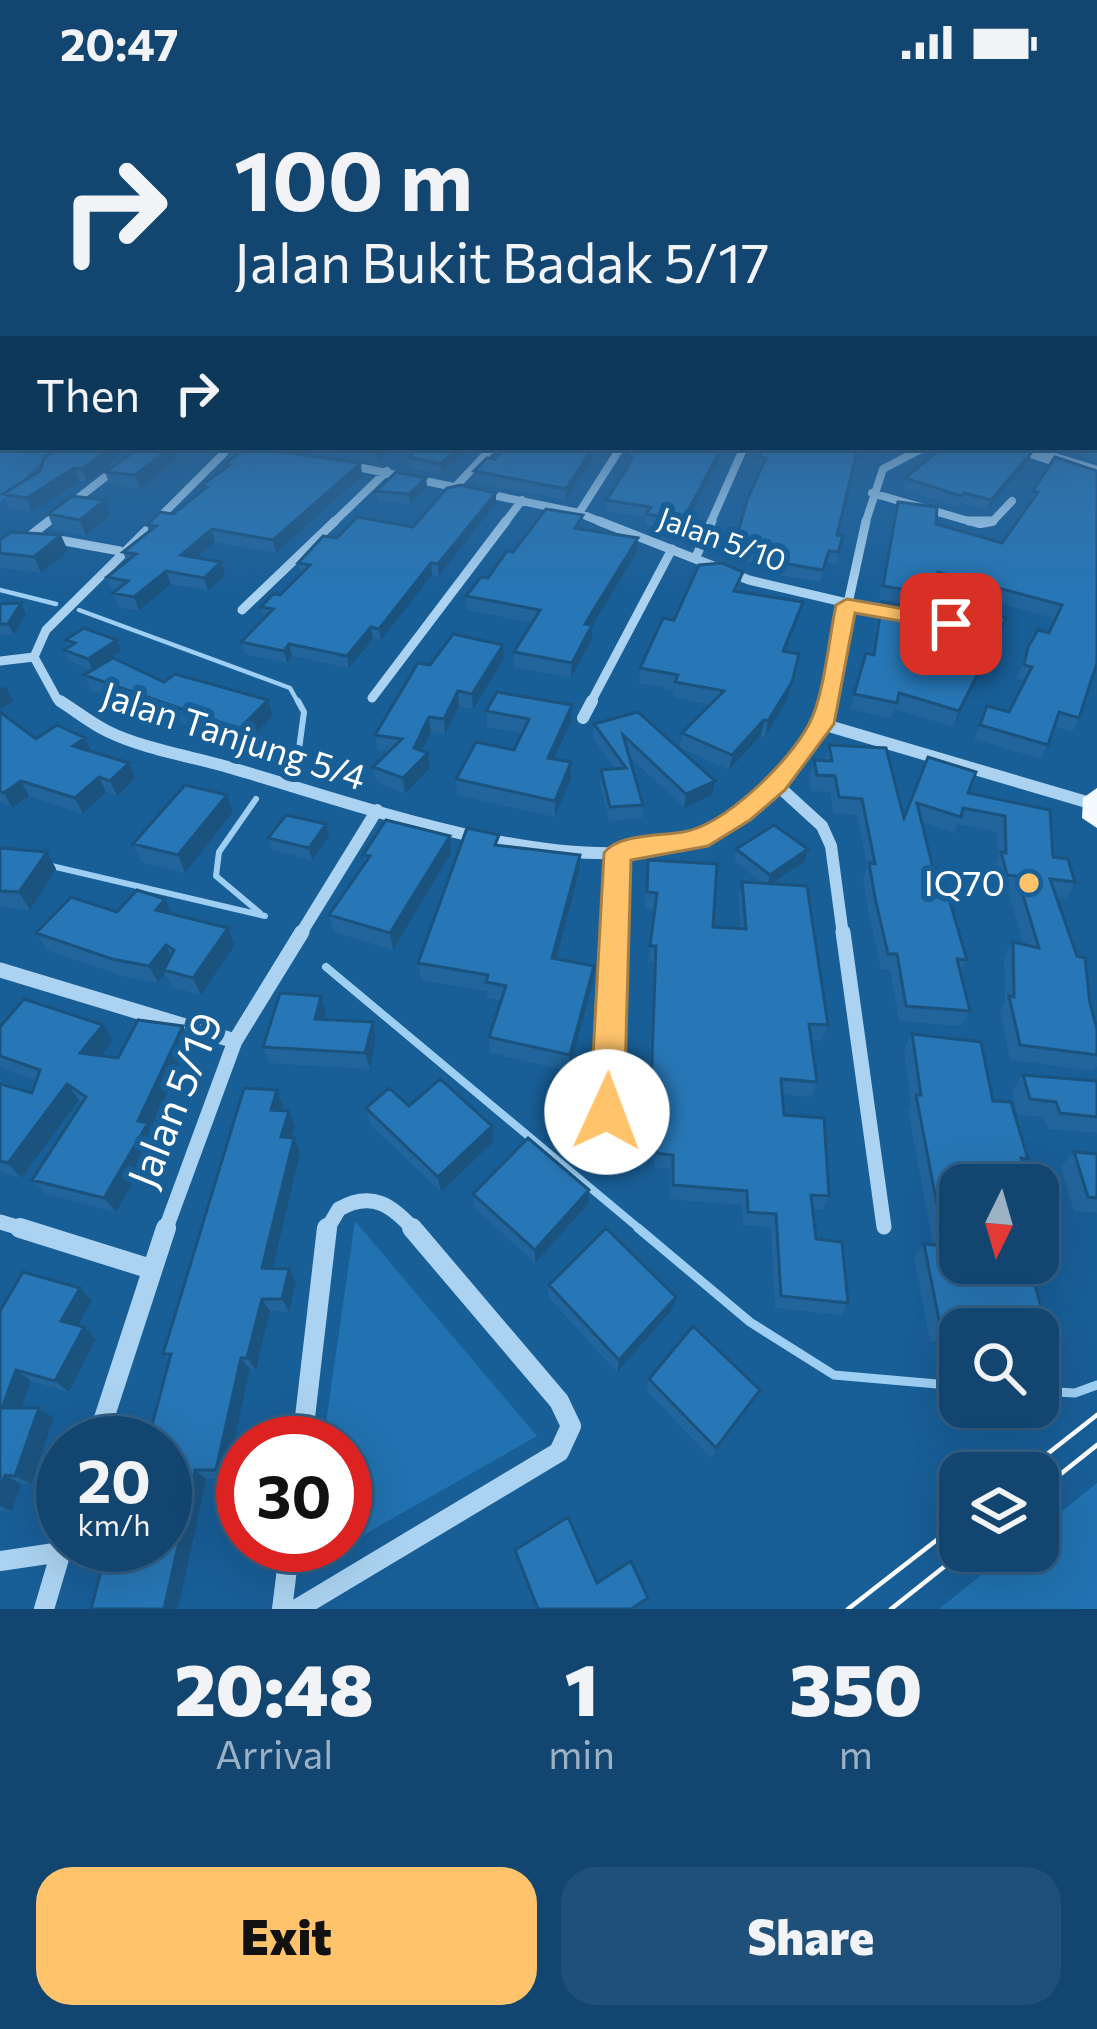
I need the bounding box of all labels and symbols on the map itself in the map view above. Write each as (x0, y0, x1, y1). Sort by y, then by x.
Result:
street label: Jalan 5/10 (654, 498, 792, 578)
pin (900, 573, 1002, 675)
street label: Jalan Tanjung 5/4 (97, 671, 372, 798)
place label: IQ70 (924, 859, 1005, 903)
marker: IQ70 (1016, 870, 1042, 896)
street label: Jalan 5/19 (115, 1004, 232, 1194)
position arrow (544, 1049, 670, 1175)
north arrow (939, 1164, 1059, 1284)
speed limit sign: 30 (216, 1416, 372, 1572)

